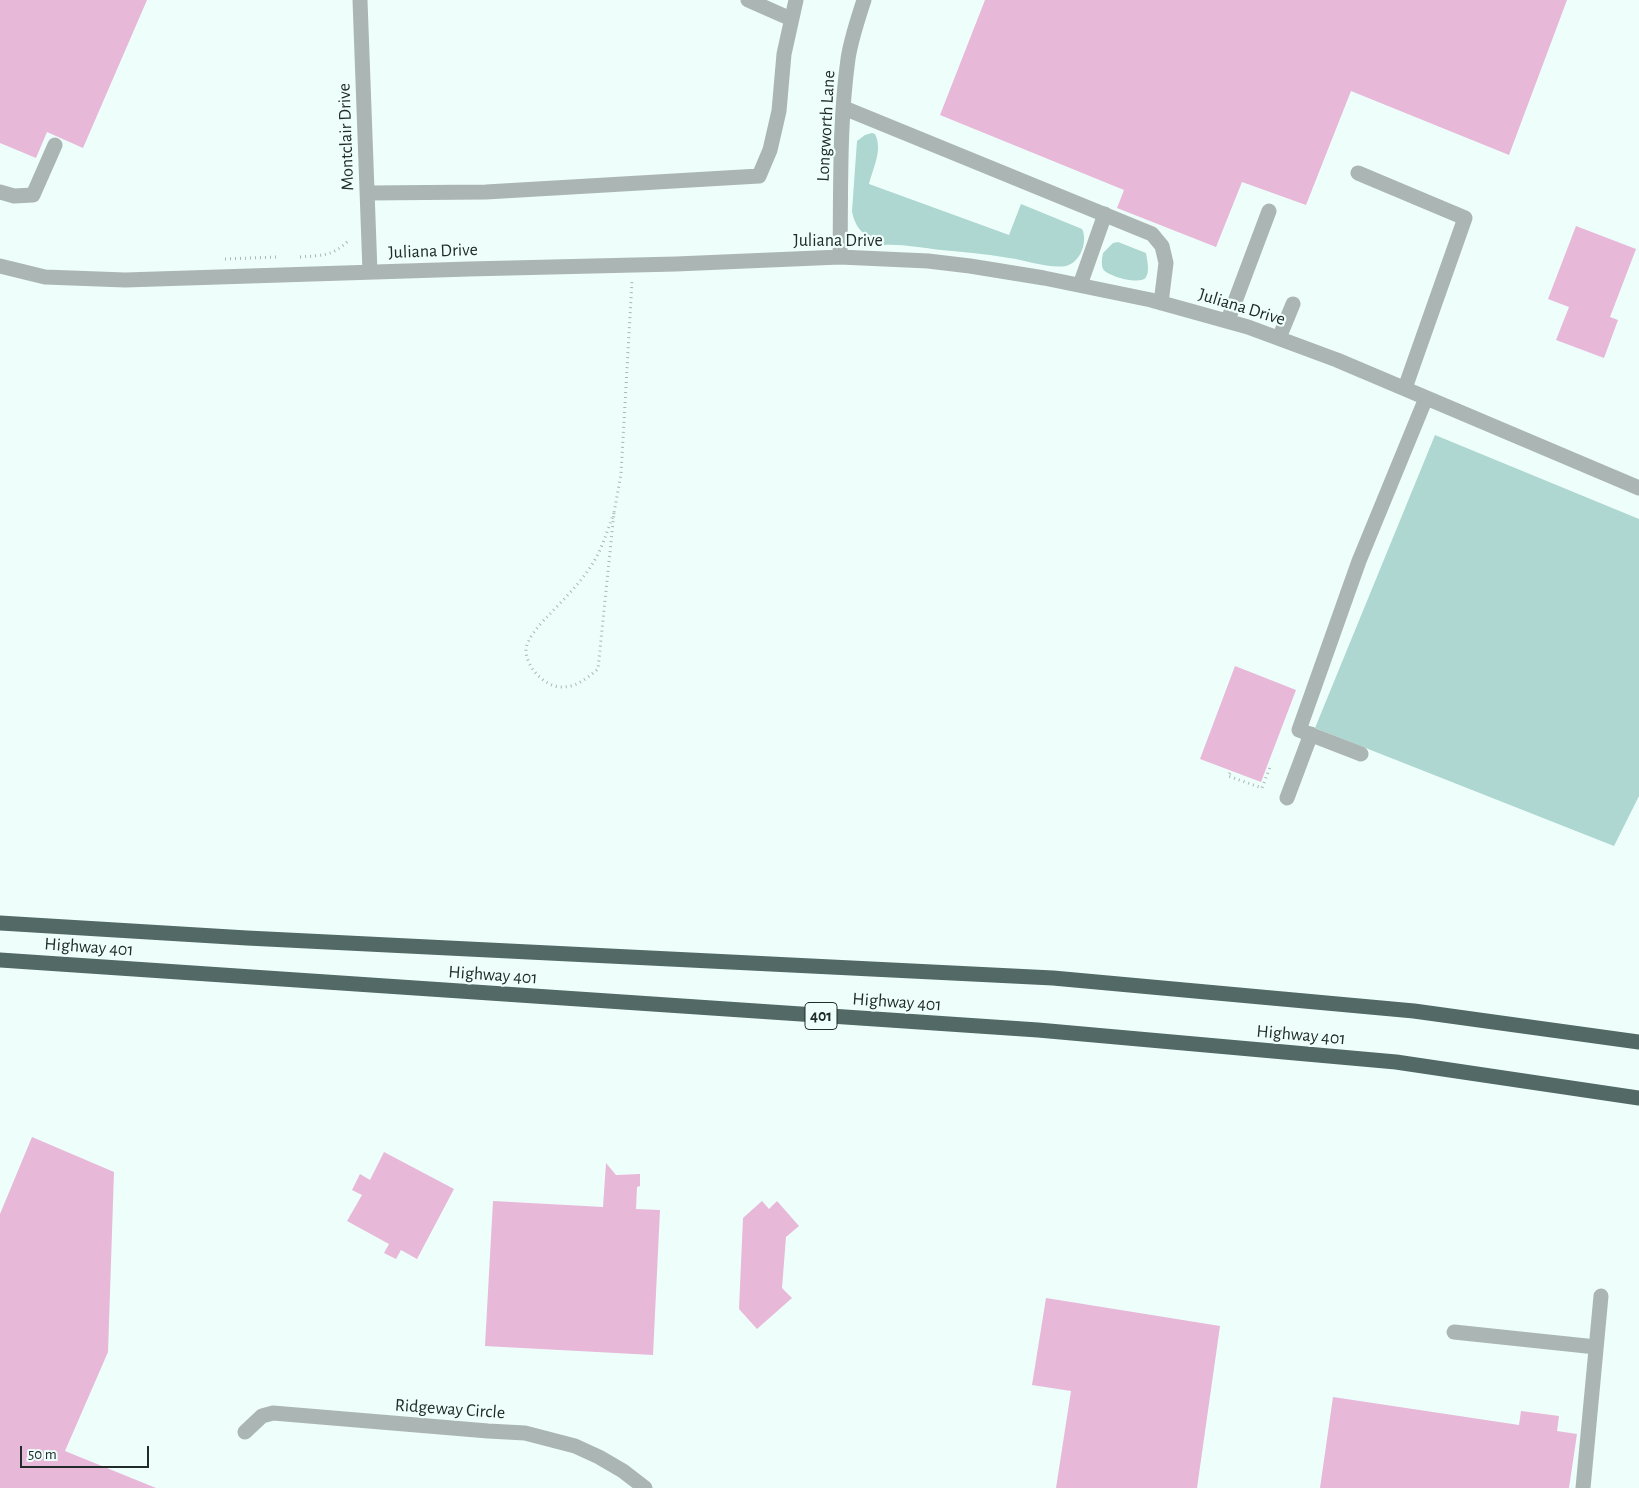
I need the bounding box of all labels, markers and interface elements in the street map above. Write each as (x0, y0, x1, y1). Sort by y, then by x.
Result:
street label: Longworth Lane (812, 70, 840, 182)
street label: Montclair Drive (333, 83, 359, 191)
street label: Juliana Drive (793, 230, 883, 252)
street label: Juliana Drive (388, 239, 478, 263)
street label: Juliana Drive (1196, 284, 1288, 330)
street label: Highway 401 (44, 933, 134, 961)
street label: Highway 401 (448, 961, 538, 989)
street label: Highway 401 (852, 988, 942, 1016)
road number: 401 (805, 1002, 837, 1030)
street label: Highway 401 (1256, 1020, 1346, 1050)
street label: Ridgeway Circle (394, 1394, 506, 1424)
scale bar (22, 1436, 151, 1468)
text: 50 m (28, 1447, 57, 1462)

